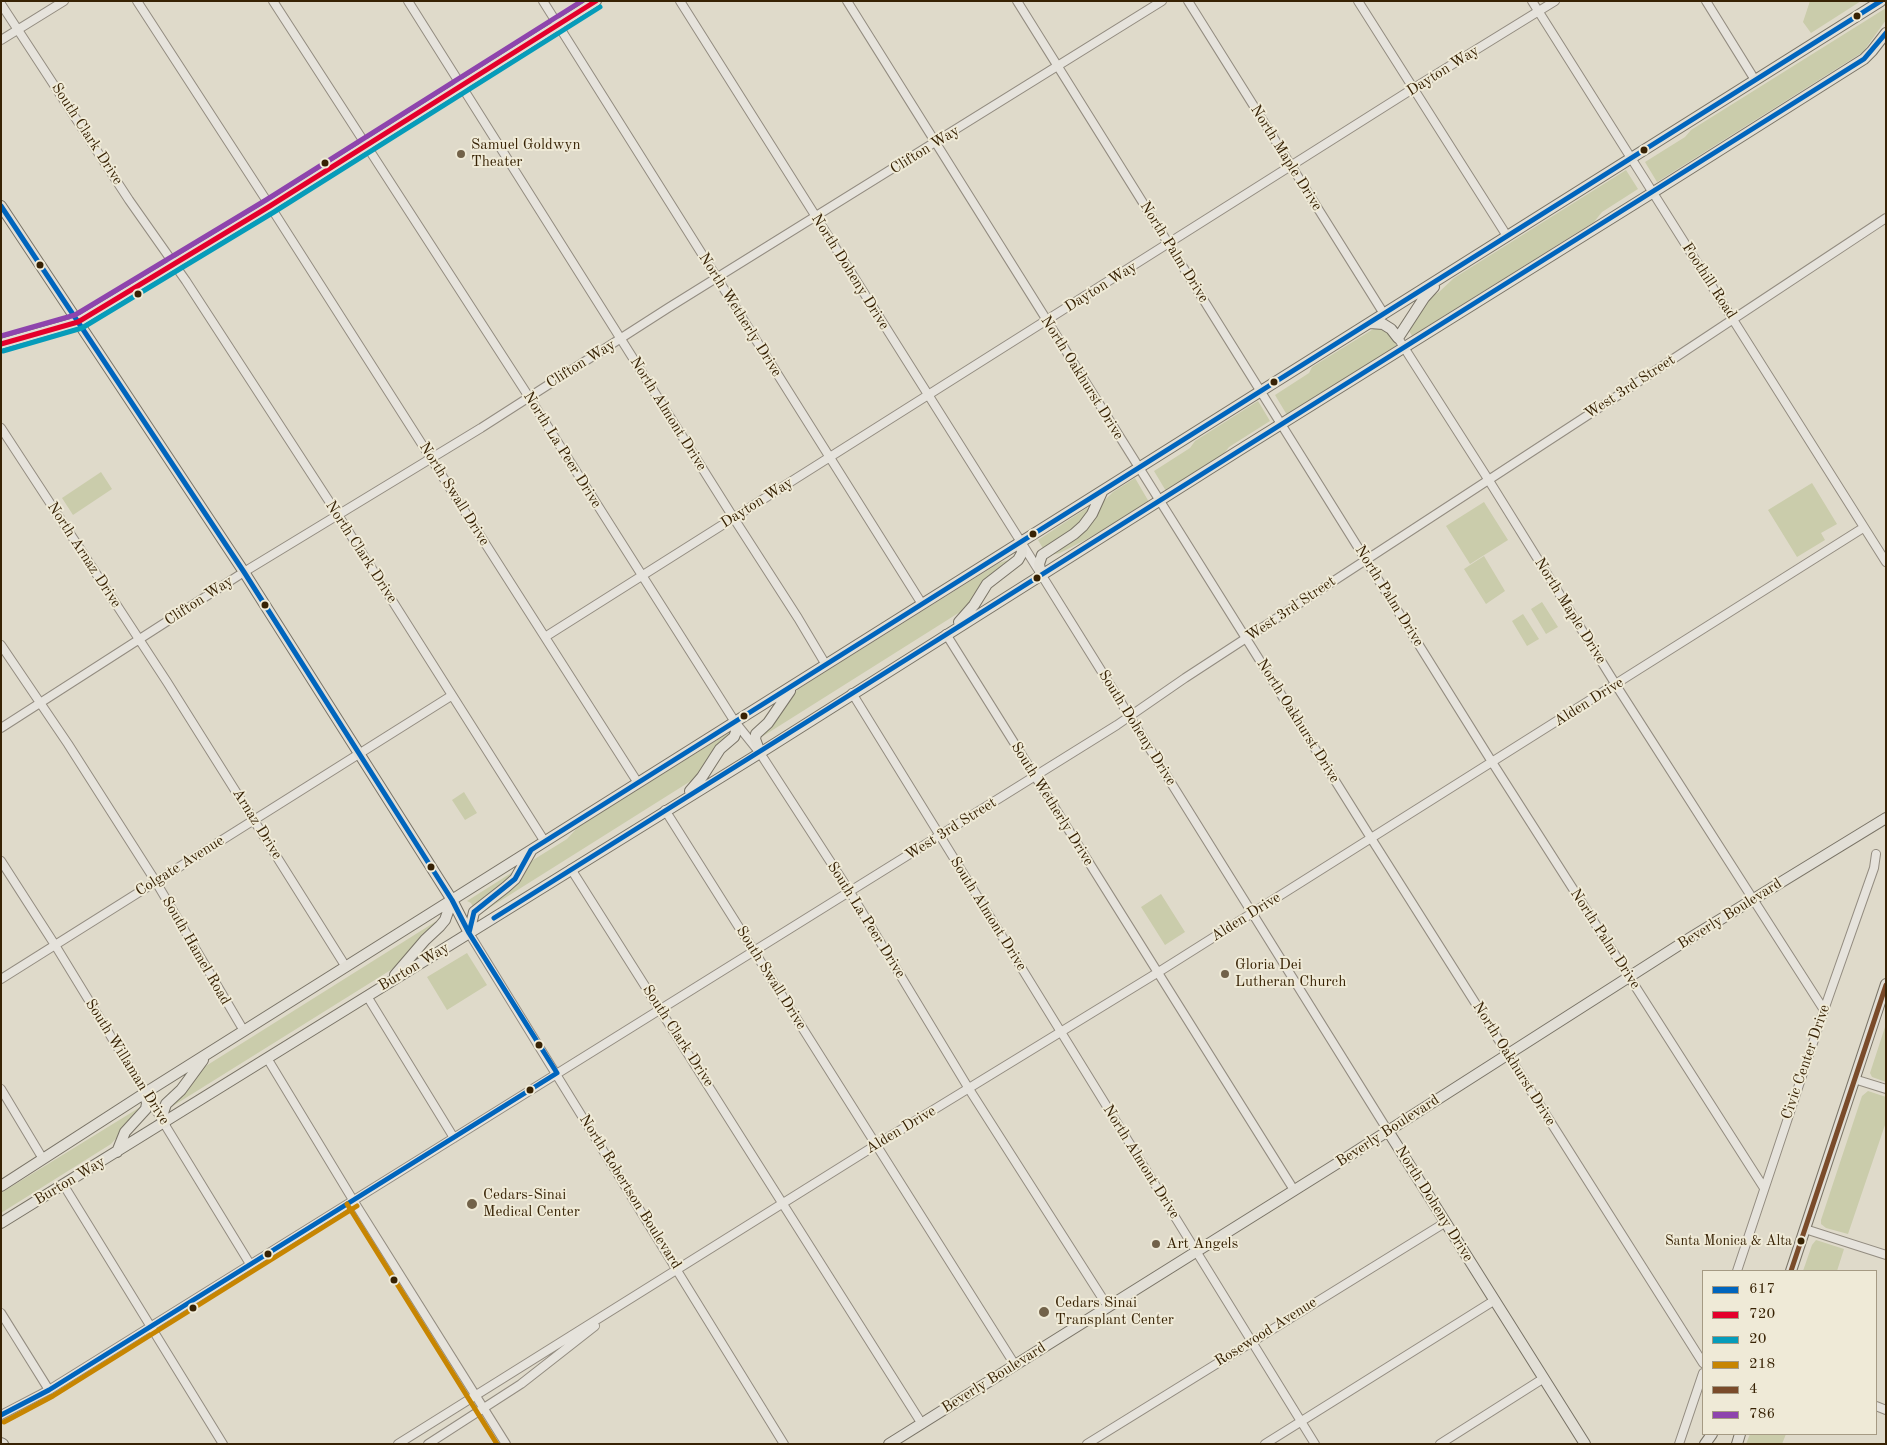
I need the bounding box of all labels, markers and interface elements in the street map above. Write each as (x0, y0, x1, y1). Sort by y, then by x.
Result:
unlabelled marker (1852, 11, 1862, 21)
street label: Dayton Way (1404, 42, 1482, 100)
street label: South Clark Drive (47, 80, 127, 188)
street label: North Maple Drive (1246, 102, 1326, 214)
street label: Clifton Way (887, 122, 963, 178)
place label: Samuel Goldwyn Theater (471, 136, 581, 171)
unlabelled marker (1639, 145, 1649, 155)
marker: Samuel Goldwyn Theater (455, 148, 467, 160)
unlabelled marker (320, 158, 330, 168)
street label: North Palm Drive (1136, 198, 1212, 306)
street label: North Doheny Drive (807, 211, 893, 333)
street label: Foothill Road (1678, 240, 1740, 322)
street label: North Wetherly Drive (694, 250, 786, 380)
street label: Dayton Way (1062, 258, 1140, 316)
unlabelled marker (35, 260, 45, 270)
unlabelled marker (133, 289, 143, 299)
street label: North Oakhurst Drive (1037, 313, 1127, 443)
street label: Clifton Way (543, 336, 619, 392)
street label: West 3rd Street (1581, 351, 1679, 423)
street label: North Almont Drive (626, 354, 710, 474)
unlabelled marker (1269, 377, 1279, 387)
street label: North La Peer Drive (519, 388, 605, 512)
street label: North Swall Drive (415, 439, 493, 549)
street label: Dayton Way (718, 474, 796, 532)
street label: North Clark Drive (321, 497, 401, 607)
street label: North Arnaz Drive (43, 499, 125, 611)
unlabelled marker (1028, 529, 1038, 539)
street label: North Palm Drive (1351, 542, 1427, 650)
street label: North Maple Drive (1530, 555, 1610, 667)
street label: Clifton Way (161, 572, 237, 630)
street label: West 3rd Street (1243, 572, 1339, 646)
unlabelled marker (1032, 573, 1042, 583)
unlabelled marker (260, 600, 270, 610)
street label: North Oakhurst Drive (1253, 656, 1343, 786)
street label: South Doheny Drive (1094, 667, 1180, 789)
street label: Alden Drive (1551, 674, 1627, 730)
unlabelled marker (739, 711, 749, 721)
street label: South Wetherly Drive (1007, 739, 1097, 869)
street label: Arnaz Drive (228, 785, 286, 863)
street label: West 3rd Street (902, 794, 1000, 864)
street label: Colgate Avenue (132, 832, 228, 900)
street label: South Almont Drive (946, 854, 1030, 974)
street label: South La Peer Drive (823, 859, 909, 981)
unlabelled marker (426, 862, 436, 872)
street label: Beverly Boulevard (1675, 875, 1785, 953)
street label: North Palm Drive (1566, 886, 1644, 992)
street label: Alden Drive (1208, 889, 1284, 945)
street label: South Hamel Road (158, 894, 234, 1008)
street label: South Swall Drive (732, 923, 810, 1033)
street label: Burton Way (375, 939, 453, 995)
place label: Gloria Dei Lutheran Church (1235, 956, 1346, 991)
marker: Gloria Dei Lutheran Church (1219, 968, 1231, 980)
street label: South Clark Drive (638, 982, 718, 1090)
street label: South Willaman Drive (81, 996, 173, 1128)
street label: North Oakhurst Drive (1469, 999, 1559, 1129)
street label: Civic Center Drive (1778, 1002, 1834, 1122)
unlabelled marker (534, 1040, 544, 1050)
unlabelled marker (525, 1085, 535, 1095)
street label: Beverly Boulevard (1333, 1091, 1443, 1171)
street label: Alden Drive (863, 1102, 939, 1158)
street label: North Almont Drive (1099, 1102, 1183, 1222)
street label: North Robertson Boulevard (575, 1111, 685, 1273)
street label: North Doheny Drive (1391, 1143, 1477, 1265)
street label: Burton Way (31, 1153, 109, 1209)
place label: Cedars-Sinai Medical Center (483, 1186, 580, 1221)
marker: Cedars-Sinai Medical Center (465, 1197, 479, 1211)
place label: Santa Monica & Alta (1665, 1233, 1792, 1249)
place label: Art Angels (1166, 1235, 1238, 1253)
marker: Santa Monica & Alta (1796, 1236, 1806, 1246)
marker: Art Angels (1150, 1238, 1162, 1250)
unlabelled marker (263, 1249, 273, 1259)
legend (1702, 1270, 1877, 1435)
unlabelled marker (389, 1275, 399, 1285)
text: 617 (1749, 1282, 1775, 1297)
street label: Rosewood Avenue (1212, 1293, 1320, 1371)
place label: Cedars Sinai Transplant Center (1055, 1294, 1174, 1329)
unlabelled marker (188, 1303, 198, 1313)
marker: Cedars Sinai Transplant Center (1037, 1305, 1051, 1319)
text: 720 (1749, 1307, 1775, 1322)
text: 20 (1749, 1332, 1766, 1347)
street label: Beverly Boulevard (939, 1339, 1049, 1417)
text: 218 (1749, 1357, 1775, 1372)
text: 4 (1749, 1382, 1758, 1397)
text: 786 (1749, 1407, 1775, 1422)

